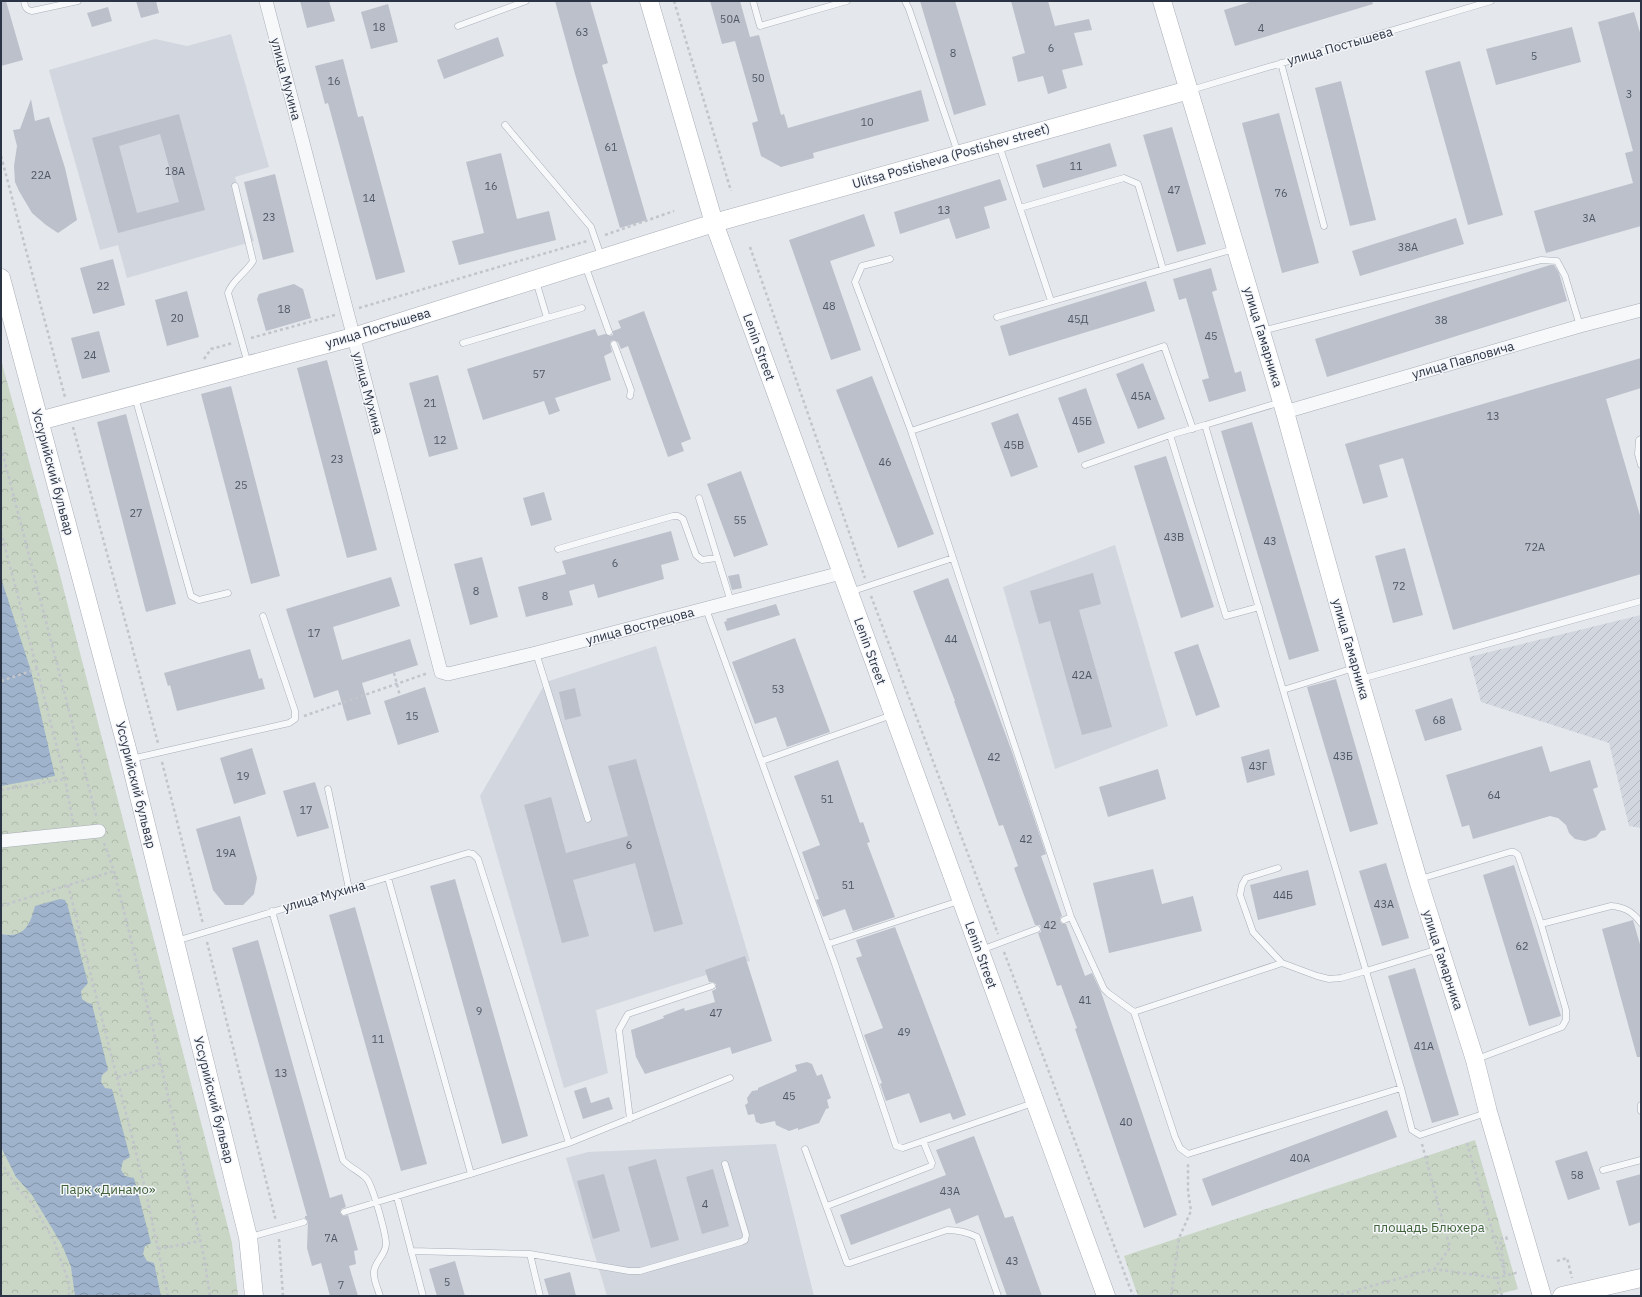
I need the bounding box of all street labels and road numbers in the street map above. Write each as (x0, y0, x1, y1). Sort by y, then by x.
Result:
street label: улица Постышева (1285, 23, 1395, 69)
street label: улица Мухина (267, 36, 305, 122)
street label: Ulitsa Postisheva (Postishev street) (850, 120, 1052, 192)
street label: улица Гамарника (1240, 285, 1286, 389)
street label: улица Постышева (323, 304, 433, 352)
street label: Lenin Street (739, 311, 779, 383)
street label: улица Павловича (1410, 337, 1516, 383)
street label: улица Мухина (349, 350, 387, 436)
street label: Уссурийский бульвар (28, 407, 78, 537)
street label: улица Гамарника (1328, 597, 1374, 701)
street label: улица Вострецова (584, 603, 696, 649)
street label: Lenin Street (850, 615, 890, 687)
street label: Уссурийский бульвар (112, 720, 160, 850)
street label: улица Мухина (281, 876, 367, 916)
street label: улица Гамарника (1419, 908, 1467, 1012)
street label: Lenin Street (961, 919, 1001, 991)
street label: Уссурийский бульвар (190, 1035, 238, 1165)

